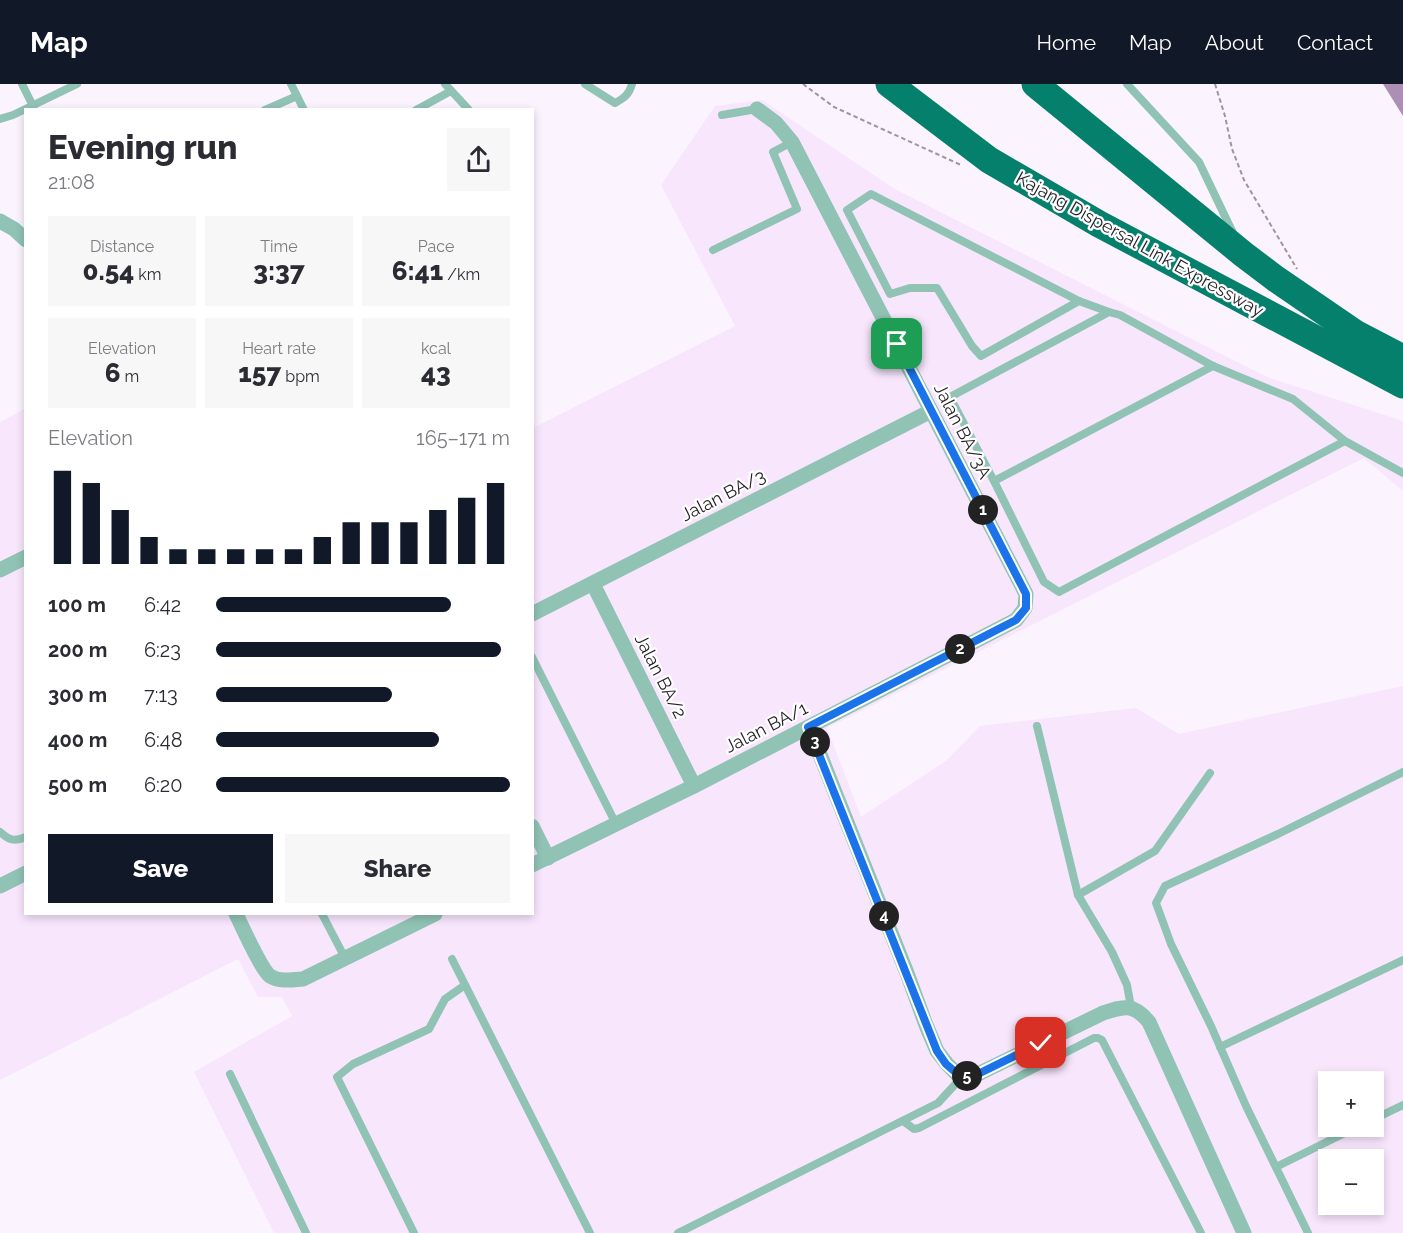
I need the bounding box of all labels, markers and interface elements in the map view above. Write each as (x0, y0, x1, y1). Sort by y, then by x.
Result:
text: Map (30, 26, 88, 59)
text: Home (1037, 30, 1096, 55)
text: Map (1129, 30, 1172, 55)
text: About (1205, 30, 1264, 55)
text: Contact (1297, 30, 1373, 55)
text: Evening run (48, 128, 238, 167)
button: share (447, 128, 510, 191)
street label: Kajang Dispersal Link Expressway (1012, 167, 1268, 321)
text: 21:08 (48, 170, 95, 194)
text: Distance (90, 237, 154, 256)
text: Time (260, 237, 298, 256)
text: Pace (418, 237, 454, 256)
text: 0.54 (83, 256, 134, 286)
text: 3:37 (253, 256, 305, 286)
text: 6:41 (392, 256, 443, 286)
text: km (134, 265, 161, 284)
text: /km (443, 265, 480, 284)
pin (871, 318, 922, 369)
icon: arrive (880, 327, 913, 360)
text: Elevation (88, 339, 156, 358)
text: Heart rate (242, 339, 316, 358)
text: kcal (421, 339, 451, 358)
text: 6 (105, 358, 121, 388)
text: 157 (238, 358, 281, 388)
text: 43 (421, 358, 451, 388)
text: m (121, 367, 139, 386)
text: bpm (281, 367, 320, 386)
street label: Jalan BA/3A (930, 380, 996, 482)
text: Elevation (48, 426, 133, 450)
text: 165–171 m (416, 426, 510, 450)
street label: Jalan BA/3 (677, 465, 769, 525)
pin: 1 (968, 495, 998, 525)
text: 1 (979, 500, 987, 519)
text: 100 m (48, 593, 106, 617)
text: 6:42 (144, 593, 181, 617)
street label: Jalan BA/2 (631, 630, 691, 722)
pin: 2 (945, 634, 975, 664)
text: 200 m (48, 638, 107, 662)
text: 6:23 (144, 638, 181, 662)
text: 2 (955, 639, 965, 658)
text: 300 m (48, 683, 107, 707)
text: 7:13 (144, 683, 178, 707)
street label: Jalan BA/1 (721, 697, 811, 757)
pin: 3 (800, 727, 830, 757)
text: 400 m (48, 728, 107, 752)
text: 6:48 (144, 728, 183, 752)
text: 3 (811, 732, 819, 751)
text: 500 m (48, 773, 107, 797)
text: 6:20 (144, 773, 182, 797)
button: Save (48, 834, 273, 903)
button: Share (285, 834, 510, 903)
pin: 4 (869, 901, 899, 931)
text: 4 (879, 906, 889, 925)
pin (1015, 1017, 1066, 1068)
icon: check (1024, 1026, 1057, 1059)
pin: 5 (952, 1061, 982, 1091)
text: 5 (963, 1066, 971, 1085)
map controls (1318, 1071, 1384, 1215)
button: + (1318, 1071, 1384, 1137)
button: − (1318, 1149, 1384, 1215)

